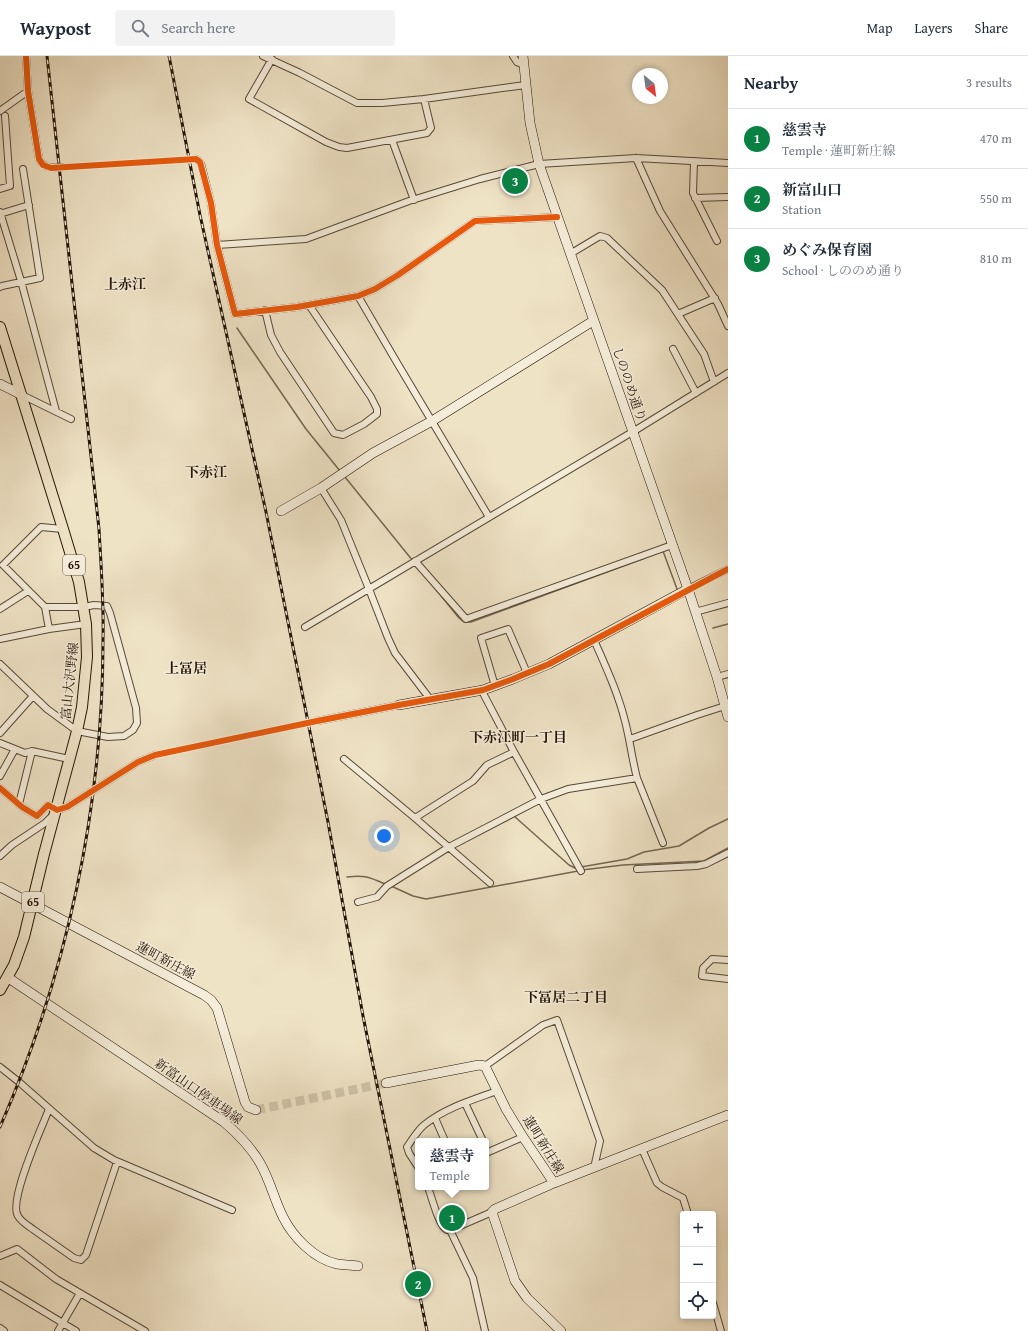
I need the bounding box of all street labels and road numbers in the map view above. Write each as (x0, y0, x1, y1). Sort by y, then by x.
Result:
street label: しののめ通り (608, 344, 651, 424)
road number: 65 (63, 555, 85, 575)
street label: 富山大沢野線 (56, 641, 83, 721)
road number: 65 (22, 892, 44, 912)
street label: 蓮町新庄線 (133, 937, 199, 984)
street label: 新富山口停車場線 (151, 1054, 247, 1129)
street label: 蓮町新庄線 (518, 1112, 569, 1177)

